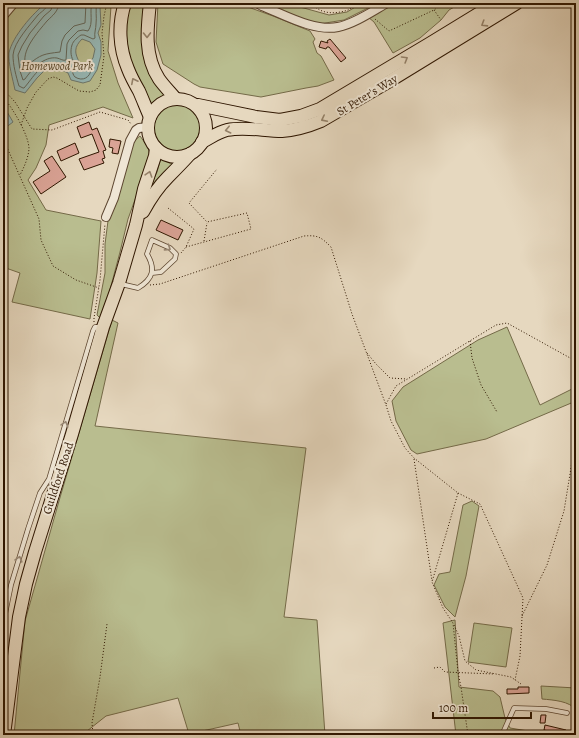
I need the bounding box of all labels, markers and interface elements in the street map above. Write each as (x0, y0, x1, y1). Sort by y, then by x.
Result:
one-way arrow (481, 19, 488, 26)
one-way arrow (143, 32, 151, 38)
one-way arrow (401, 56, 408, 63)
park label: Homewood Park (21, 58, 94, 74)
street label: St Peter's Way (334, 70, 401, 119)
one-way arrow (131, 78, 139, 85)
one-way arrow (321, 114, 328, 122)
one-way arrow (225, 126, 231, 134)
one-way arrow (144, 171, 153, 178)
one-way arrow (163, 243, 170, 250)
one-way arrow (60, 420, 69, 427)
street label: Guildford Road (39, 439, 77, 516)
one-way arrow (14, 556, 23, 563)
scale bar (433, 694, 531, 720)
text: 100 m (439, 700, 468, 716)

